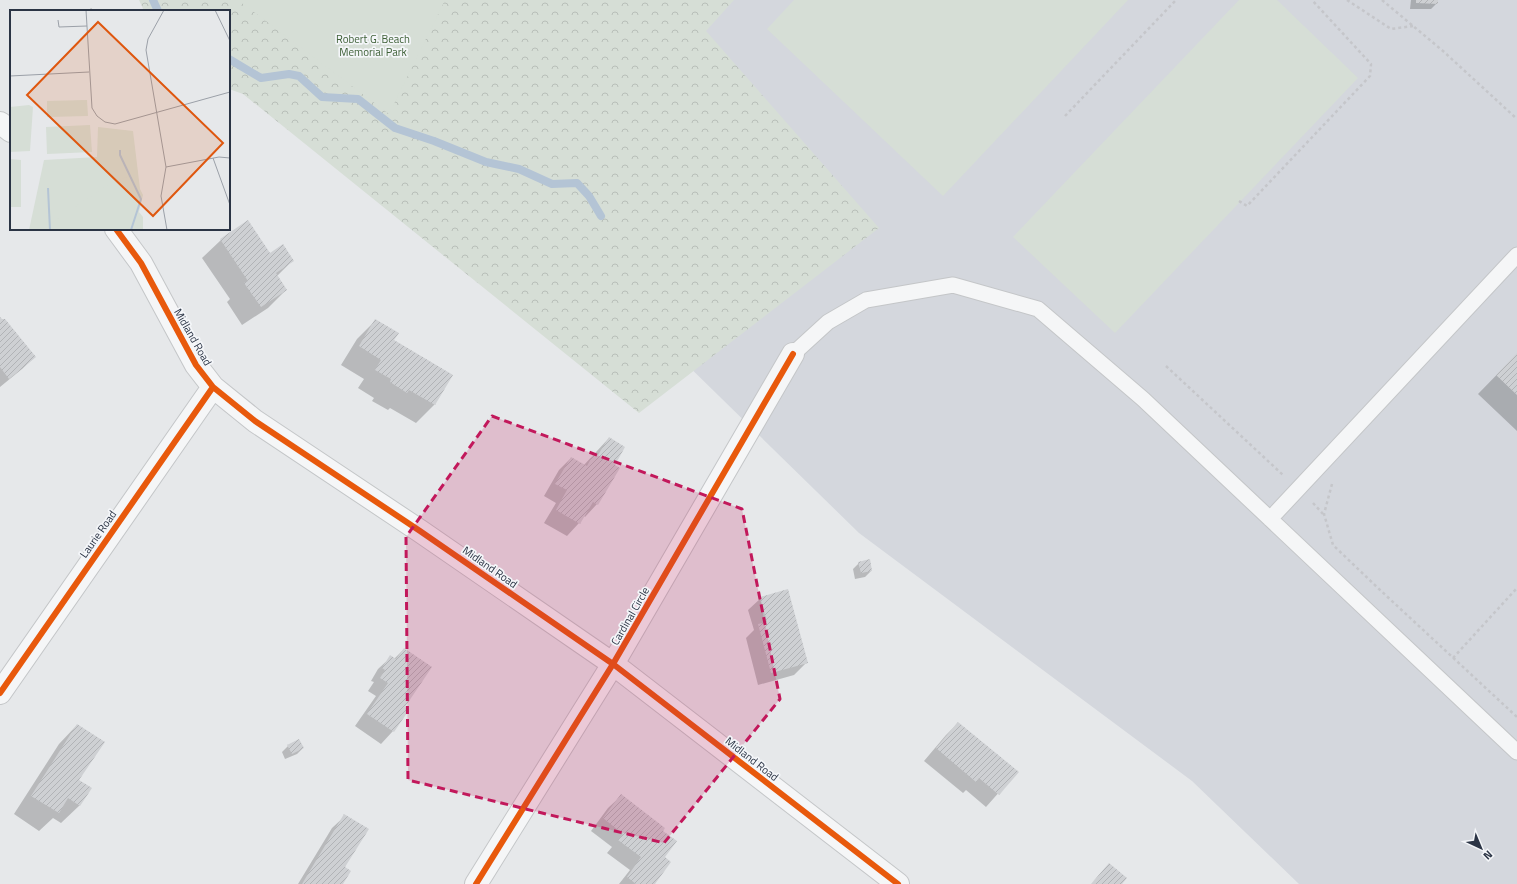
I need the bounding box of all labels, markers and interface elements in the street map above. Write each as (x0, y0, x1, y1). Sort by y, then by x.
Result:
inset map (10, 10, 230, 230)
park label: Robert G. Beach Memorial Park (336, 31, 410, 60)
street label: Midland Road (170, 306, 216, 369)
street label: Laurie Road (76, 507, 120, 561)
street label: Midland Road (459, 542, 521, 592)
street label: Cardinal Circle (607, 584, 653, 648)
street label: Midland Road (722, 733, 782, 785)
north arrow (1461, 828, 1501, 868)
text: N (1480, 847, 1496, 864)

